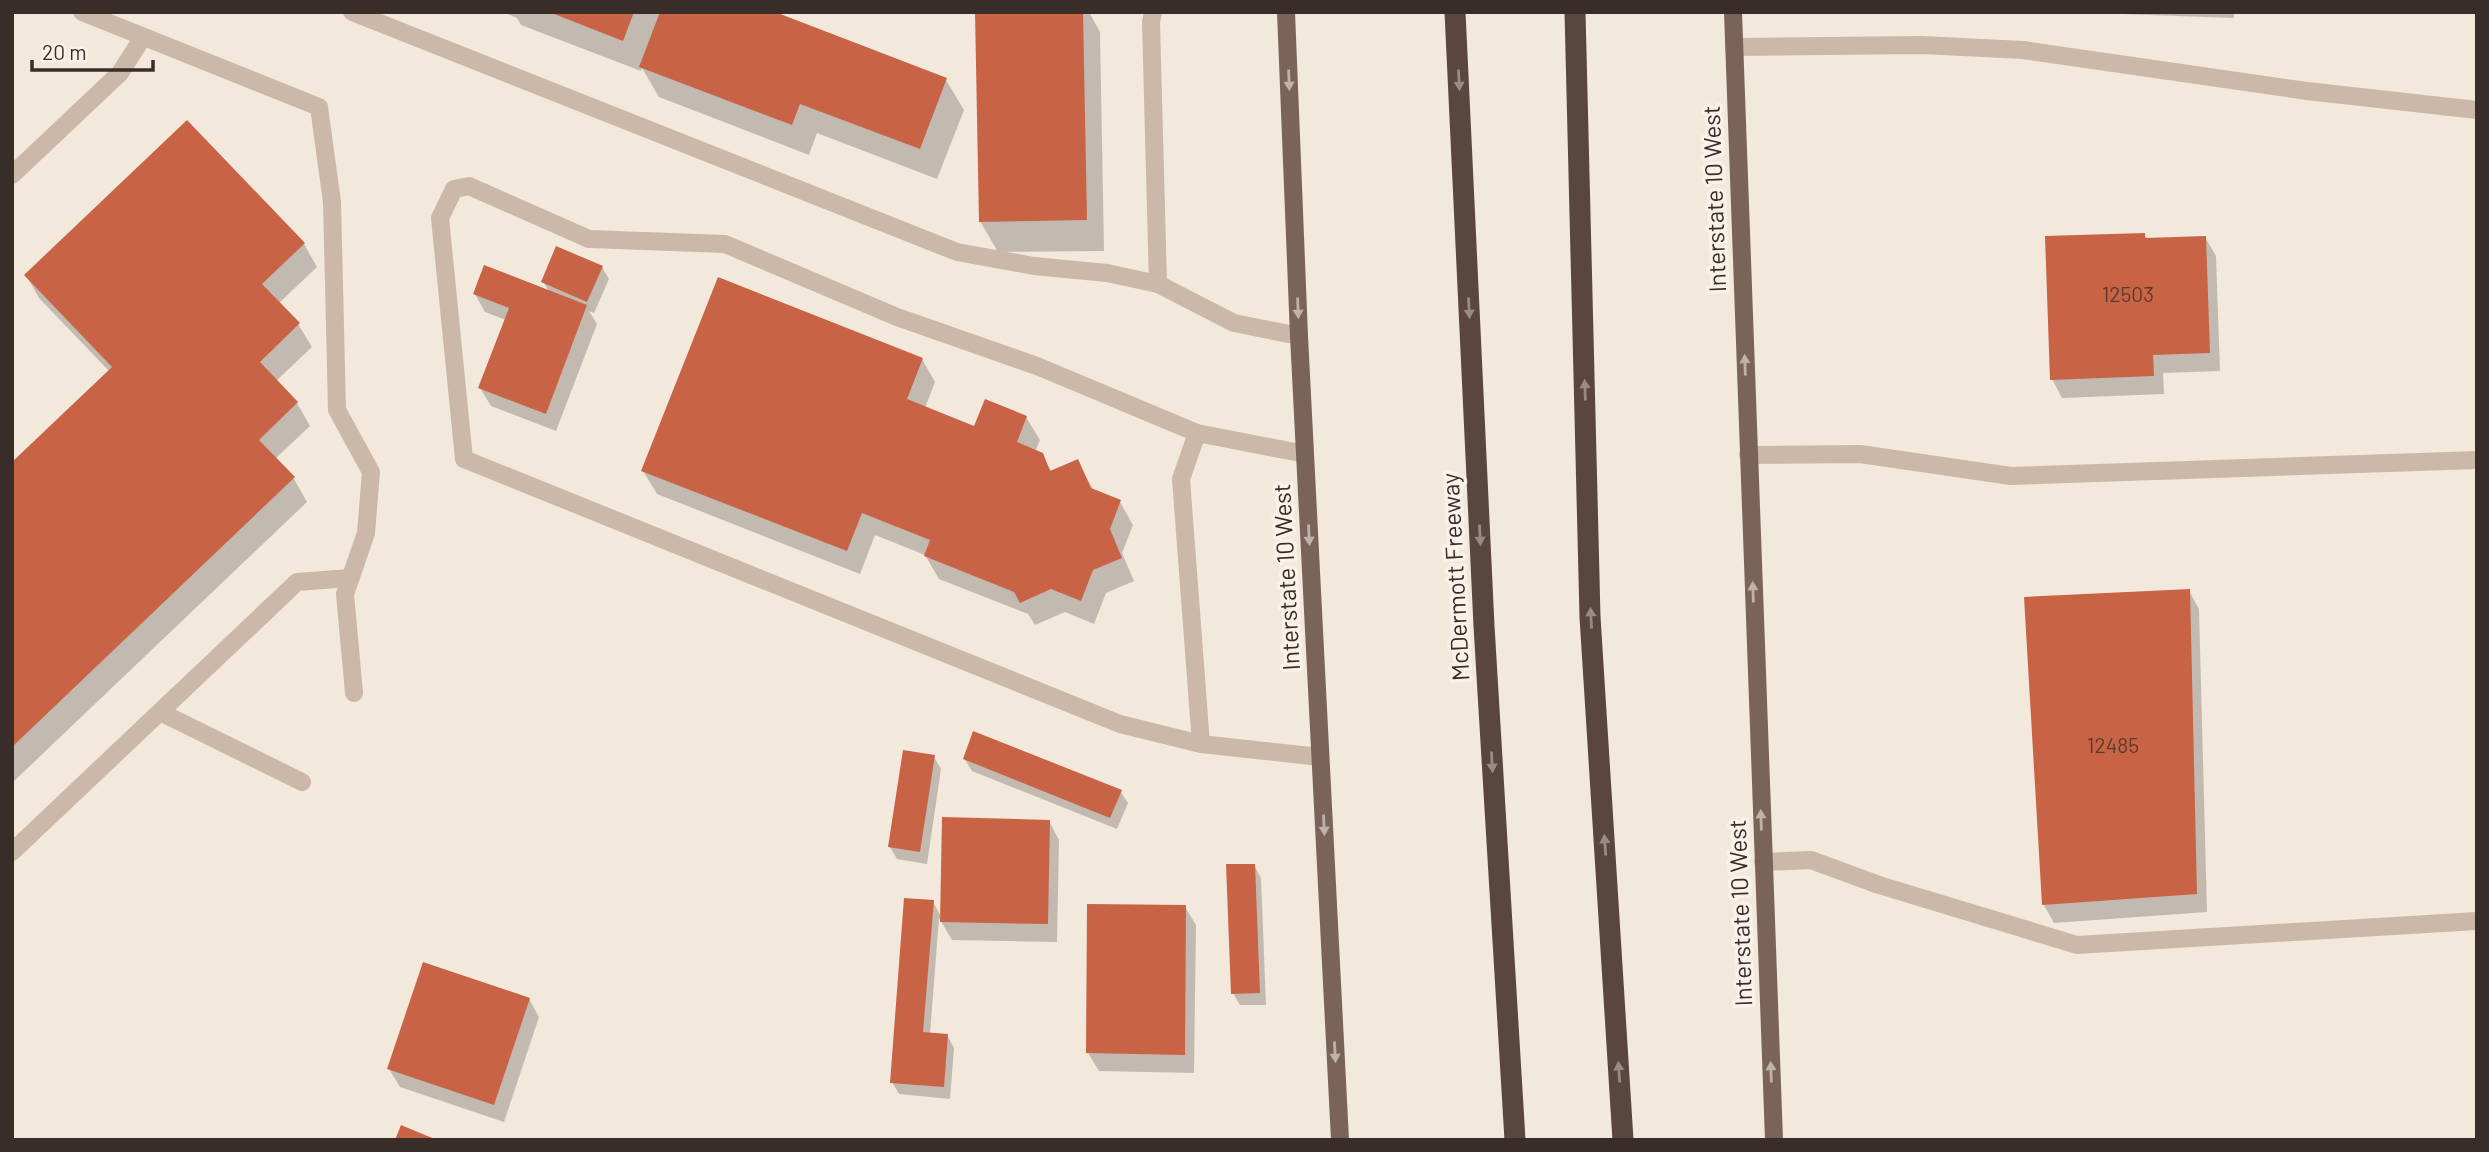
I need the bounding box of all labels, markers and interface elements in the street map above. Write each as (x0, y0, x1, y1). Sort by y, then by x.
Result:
scale bar (32, 28, 152, 72)
text: 20 m (42, 39, 87, 64)
one-way arrow (1283, 70, 1295, 92)
one-way arrow (1453, 70, 1464, 92)
street label: Interstate 10 West (1696, 105, 1731, 293)
house number: 12503 (2102, 281, 2154, 306)
one-way arrow (1292, 297, 1303, 319)
one-way arrow (1464, 297, 1475, 319)
one-way arrow (1740, 354, 1751, 376)
one-way arrow (1579, 379, 1590, 401)
street label: McDermott Freeway (1435, 472, 1474, 682)
street label: Interstate 10 West (1266, 483, 1305, 671)
one-way arrow (1304, 524, 1315, 546)
one-way arrow (1474, 524, 1485, 546)
one-way arrow (1747, 581, 1758, 603)
one-way arrow (1585, 606, 1596, 628)
house number: 12485 (2087, 732, 2139, 757)
one-way arrow (1487, 751, 1498, 773)
one-way arrow (1756, 808, 1767, 830)
one-way arrow (1319, 814, 1330, 836)
street label: Interstate 10 West (1722, 819, 1757, 1007)
one-way arrow (1599, 833, 1610, 855)
one-way arrow (1330, 1042, 1341, 1064)
one-way arrow (1613, 1060, 1624, 1082)
one-way arrow (1766, 1060, 1777, 1082)

